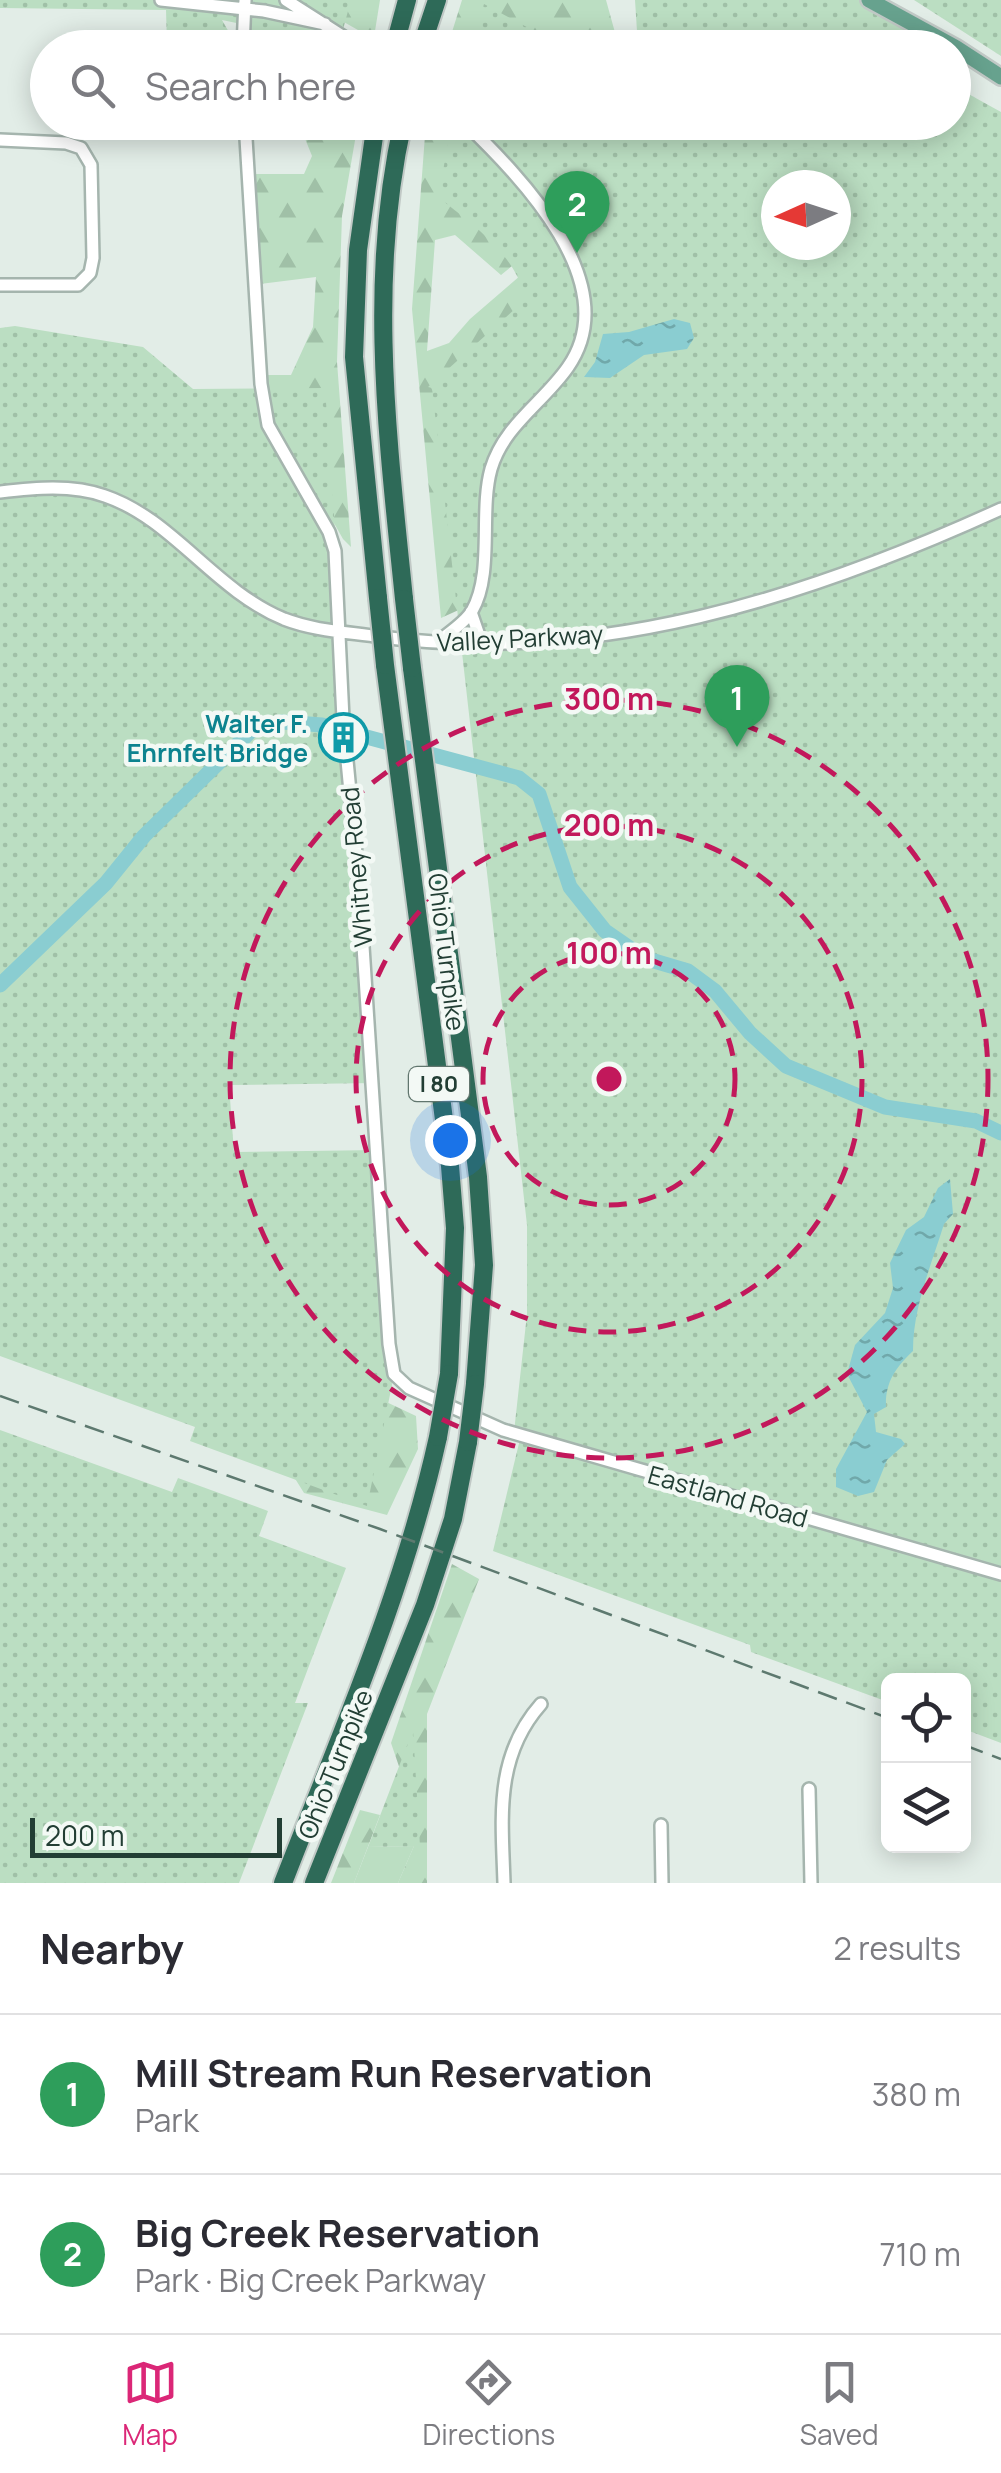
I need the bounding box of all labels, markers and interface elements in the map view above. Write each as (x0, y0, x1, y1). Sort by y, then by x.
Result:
search box (30, 30, 971, 140)
icon: search (65, 58, 120, 113)
text: Search here (145, 59, 356, 111)
pin: 2 (544, 170, 610, 253)
north arrow (761, 170, 851, 260)
street label: Valley Parkway (436, 616, 604, 660)
pin: 1 (704, 664, 770, 747)
text: 300 m (564, 678, 654, 719)
place label: Walter F. Ehrnfelt Bridge (127, 706, 308, 770)
building icon: Walter F. Ehrnfelt Bridge (317, 711, 369, 763)
street label: Whitney Road (332, 785, 380, 949)
text: 200 m (564, 804, 654, 845)
street label: Ohio Turnpike (420, 871, 474, 1033)
text: 100 m (566, 932, 652, 973)
centre of rings (591, 1061, 627, 1097)
road number: I 80 (409, 1067, 469, 1101)
your location (425, 1115, 476, 1166)
street label: Eastland Road (644, 1456, 812, 1536)
map controls (881, 1673, 971, 1853)
button: locate (881, 1673, 971, 1763)
street label: Ohio Turnpike (289, 1684, 381, 1844)
button: layers (881, 1763, 971, 1853)
scale bar (30, 1813, 282, 1858)
text: 200 m (45, 1816, 124, 1854)
text: Nearby (40, 1919, 184, 1977)
text: 2 results (834, 1926, 961, 1970)
text: Mill Stream Run Reservation (135, 2046, 652, 2098)
text: 1 (65, 2072, 80, 2116)
text: 380 m (872, 2072, 961, 2116)
text: Park (135, 2098, 199, 2142)
text: Big Creek Reservation (135, 2206, 540, 2258)
text: 2 (63, 2232, 82, 2276)
text: 710 m (879, 2232, 961, 2276)
text: Park · Big Creek Parkway (135, 2258, 486, 2302)
tab: Map (122, 2355, 178, 2453)
tab: Directions (423, 2355, 555, 2453)
tab: Saved (800, 2355, 879, 2453)

